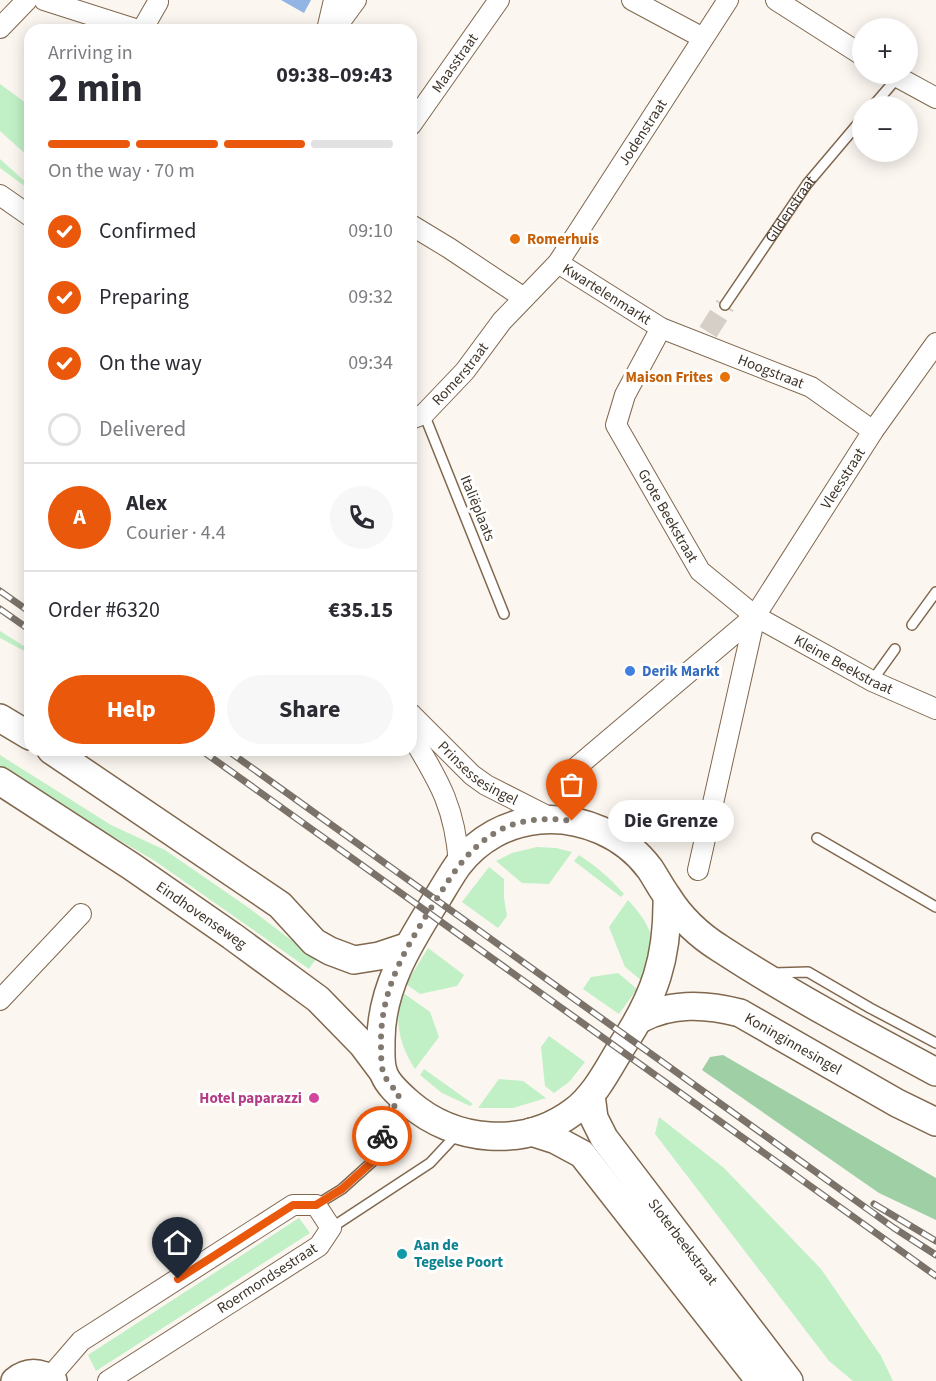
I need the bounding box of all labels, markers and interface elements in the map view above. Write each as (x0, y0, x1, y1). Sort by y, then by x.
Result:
map controls (852, 18, 918, 162)
button: + (852, 18, 918, 84)
street label: Maasstraat (427, 29, 483, 97)
text: Arriving in (48, 39, 133, 67)
text: 09:38–09:43 (276, 59, 393, 91)
text: 2 min (48, 61, 143, 117)
street label: Jodenstraat (614, 95, 672, 170)
button: − (852, 96, 918, 162)
text: On the way · 70 m (48, 157, 195, 185)
street label: Gildenstraat (760, 171, 821, 247)
icon: check (48, 215, 81, 248)
text: Confirmed (99, 215, 196, 247)
text: 09:10 (348, 217, 393, 245)
place label: Romerhuis (527, 229, 599, 250)
marker: Romerhuis (508, 232, 522, 246)
street label: Kwartelenmarkt (558, 259, 655, 330)
icon: check (48, 281, 81, 314)
text: Preparing (99, 281, 189, 313)
text: 09:32 (348, 283, 393, 311)
street label: Romerstraat (427, 338, 494, 411)
icon: check (48, 347, 81, 380)
text: On the way (99, 347, 202, 379)
text: 09:34 (348, 349, 393, 377)
street label: Hoogstraat (735, 349, 807, 394)
place label: Maison Frites (625, 367, 713, 388)
marker: Maison Frites (718, 370, 732, 384)
text: Delivered (99, 413, 186, 445)
street label: Vleesstraat (816, 444, 871, 513)
street label: Grote Beekstraat (633, 465, 703, 567)
street label: Italiëplaats (455, 472, 500, 544)
button: phone (330, 486, 393, 549)
text: Alex (126, 487, 167, 519)
text: A (73, 501, 86, 533)
text: Courier · 4.4 (126, 519, 226, 547)
text: Order #6320 (48, 594, 160, 626)
text: €35.15 (328, 594, 393, 626)
street label: Kleine Beekstraat (790, 630, 896, 700)
place label: Derik Markt (642, 661, 720, 682)
marker: Derik Markt (623, 664, 637, 678)
button: Help (48, 675, 215, 744)
button: Share (227, 675, 393, 744)
street label: Prinsessesingel (433, 737, 522, 811)
pin (546, 759, 597, 821)
icon: bag (555, 768, 588, 801)
callout: Die Grenze (608, 800, 734, 842)
text: Die Grenze (624, 807, 718, 835)
street label: Eindhovenseweg (152, 876, 251, 955)
street label: Koninginnesingel (741, 1008, 846, 1080)
place label: Hotel paparazzi (199, 1088, 302, 1109)
marker: Hotel paparazzi (307, 1091, 321, 1105)
courier (352, 1106, 412, 1166)
icon: bike (366, 1120, 399, 1153)
street label: Sloterbeekstraat (643, 1194, 722, 1290)
pin (152, 1217, 203, 1279)
icon: home (161, 1226, 194, 1259)
place label: Aan de Tegelse Poort (413, 1235, 503, 1273)
street label: Roermondsestraat (213, 1238, 322, 1319)
marker: Aan de Tegelse Poort (395, 1247, 409, 1261)

